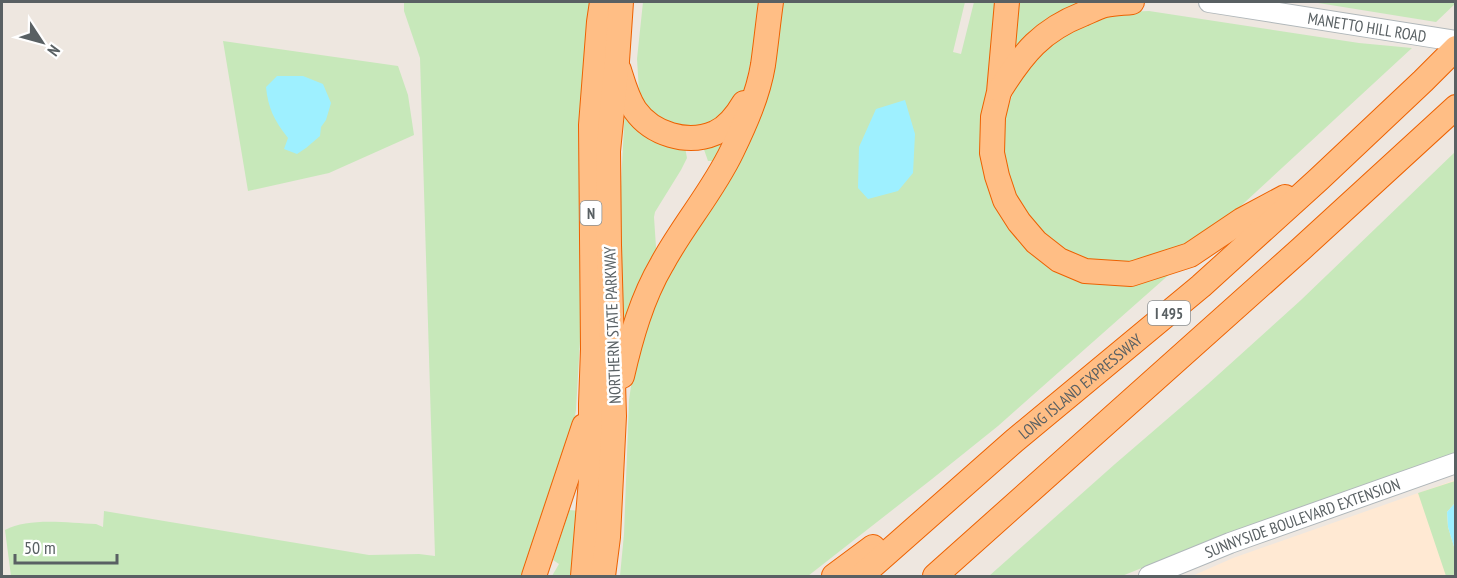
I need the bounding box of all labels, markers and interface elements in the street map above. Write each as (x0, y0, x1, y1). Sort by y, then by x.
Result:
street label: MANETTO HILL ROAD (1306, 8, 1428, 46)
north arrow (12, 12, 72, 72)
text: N (44, 41, 65, 60)
road number: N (580, 201, 602, 225)
street label: NORTHERN STATE PARKWAY (599, 245, 625, 404)
road number: I 495 (1148, 301, 1190, 325)
street label: LONG ISLAND EXPRESSWAY (1014, 329, 1147, 443)
street label: SUNNYSIDE BOULEVARD EXTENSION (1202, 474, 1403, 562)
scale bar (15, 527, 117, 565)
text: 50 m (24, 536, 56, 559)

